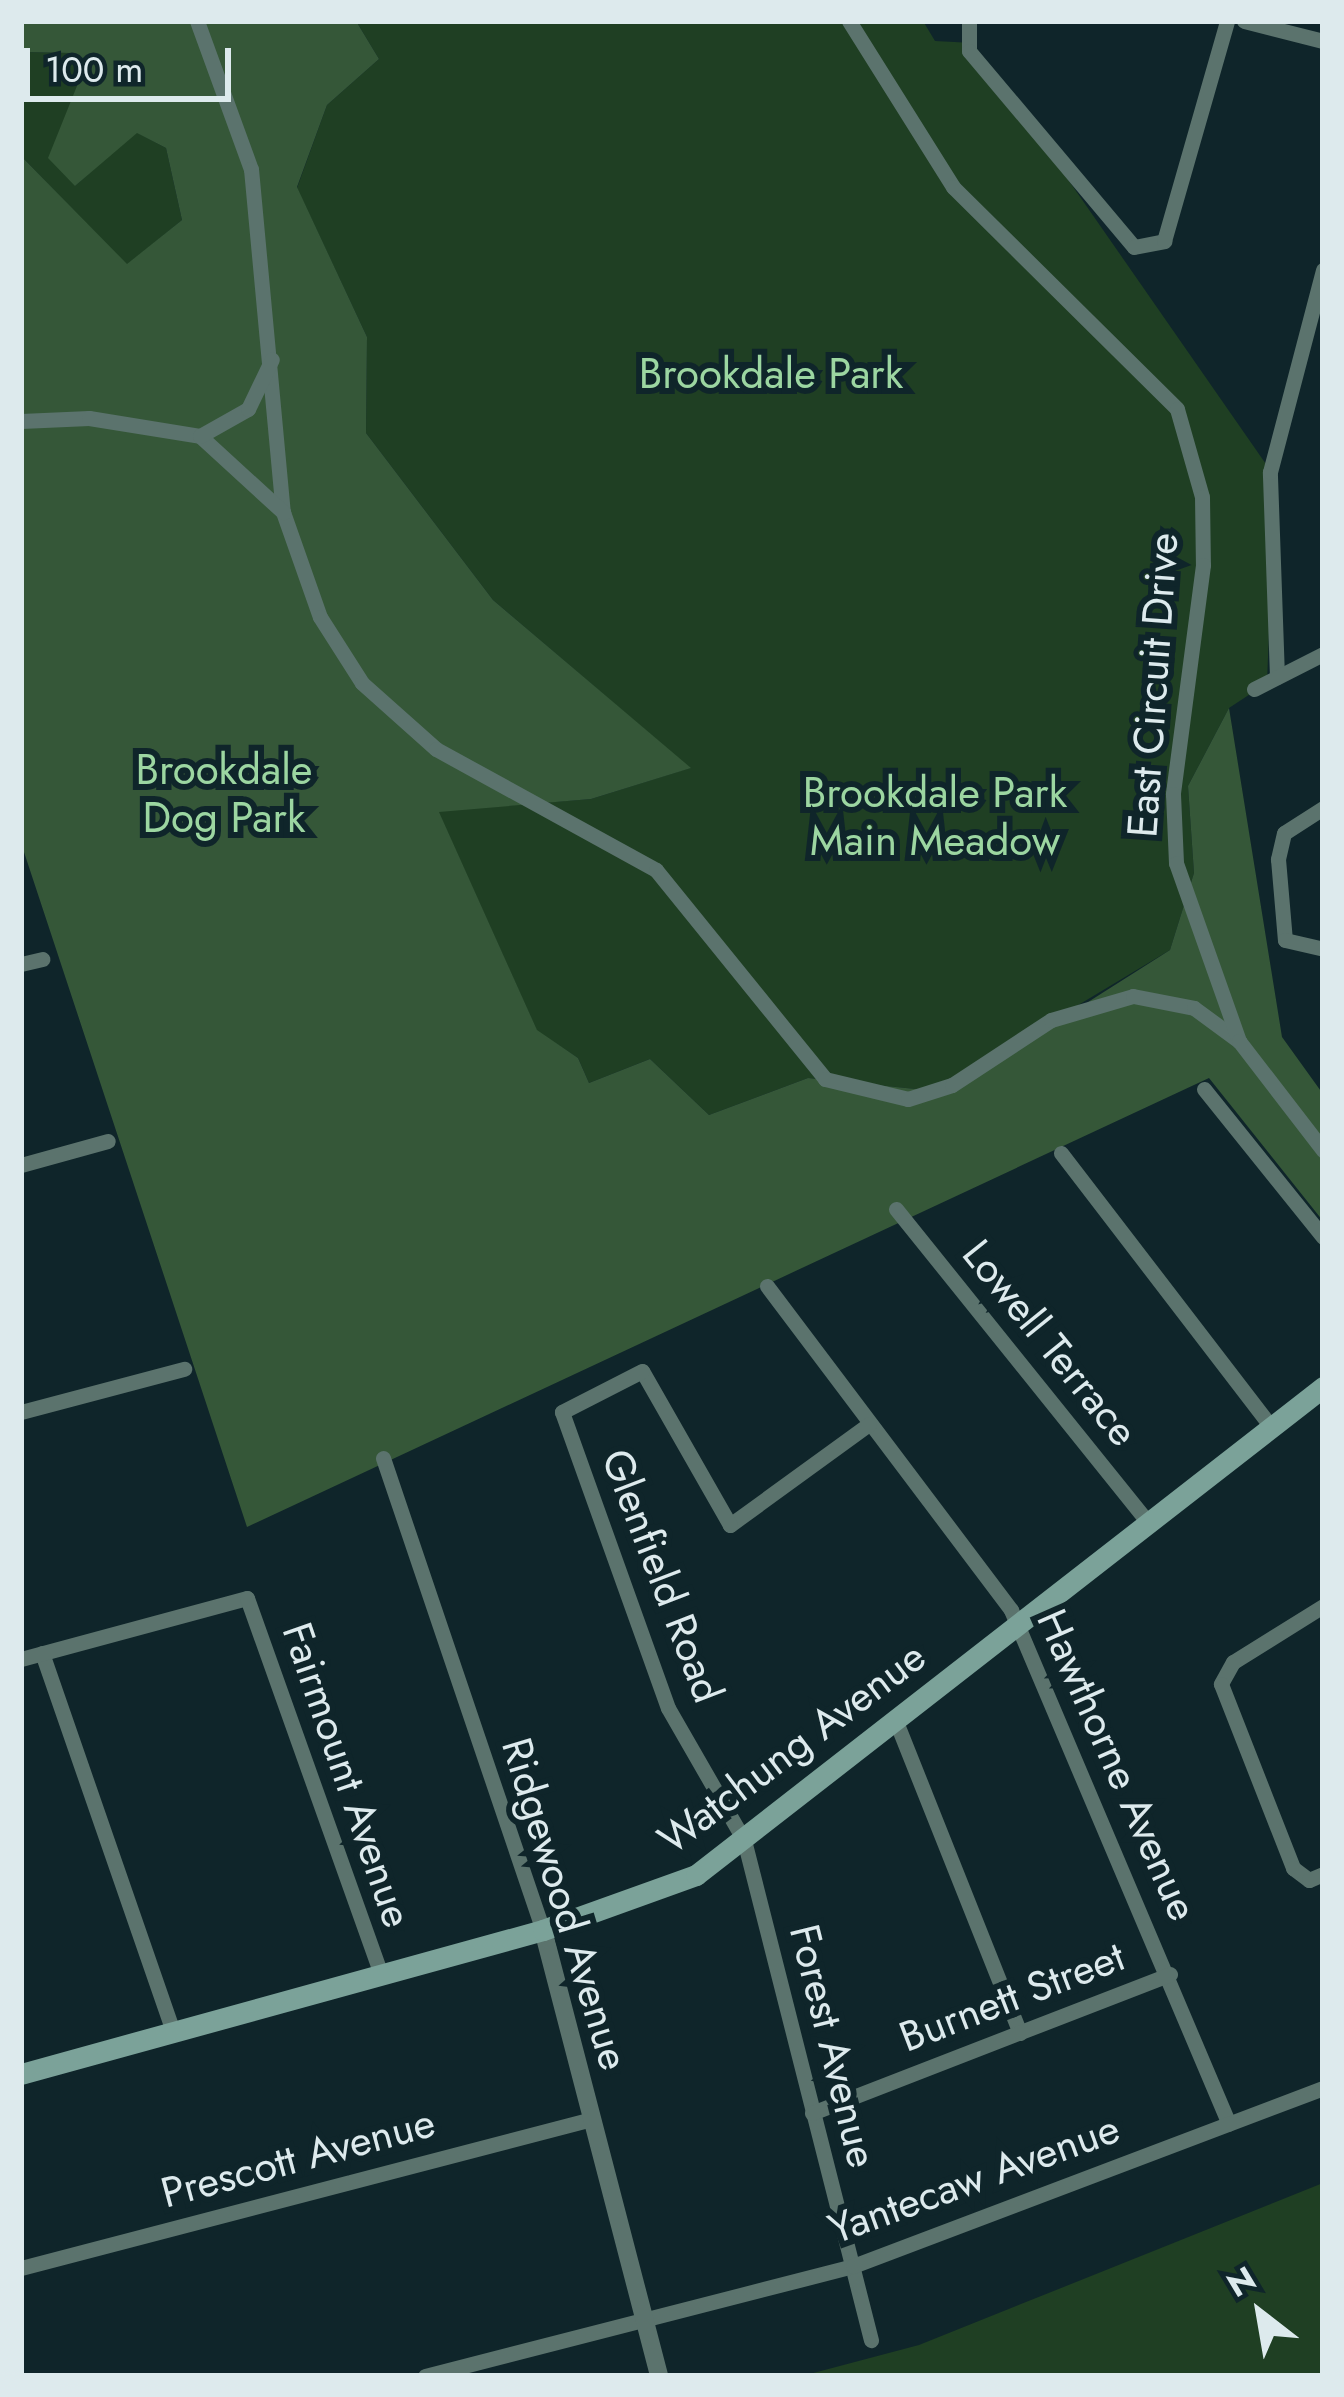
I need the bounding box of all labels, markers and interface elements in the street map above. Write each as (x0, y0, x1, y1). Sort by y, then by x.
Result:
scale bar (30, 24, 237, 98)
text: 100 m (45, 43, 143, 95)
park label: Brookdale Park (639, 349, 903, 399)
street label: East Circuit Drive (1117, 531, 1189, 839)
park label: Brookdale Dog Park (136, 745, 312, 844)
park label: Brookdale Park Main Meadow (803, 768, 1067, 866)
street label: Lowell Terrace (952, 1230, 1148, 1456)
street label: Glenfield Road (591, 1442, 733, 1710)
street label: Hawthorne Avenue (1026, 1602, 1208, 1928)
street label: Fairmount Avenue (271, 1616, 423, 1934)
street label: Watchung Avenue (649, 1631, 935, 1865)
street label: Ridgewood Avenue (491, 1732, 639, 2076)
street label: Forest Avenue (778, 1919, 888, 2173)
street label: Burnett Street (893, 1931, 1131, 2063)
street label: Prescott Avenue (156, 2097, 440, 2219)
street label: Yantecaw Avenue (822, 2103, 1126, 2255)
north arrow (1200, 2253, 1320, 2373)
text: N (1218, 2255, 1265, 2309)

